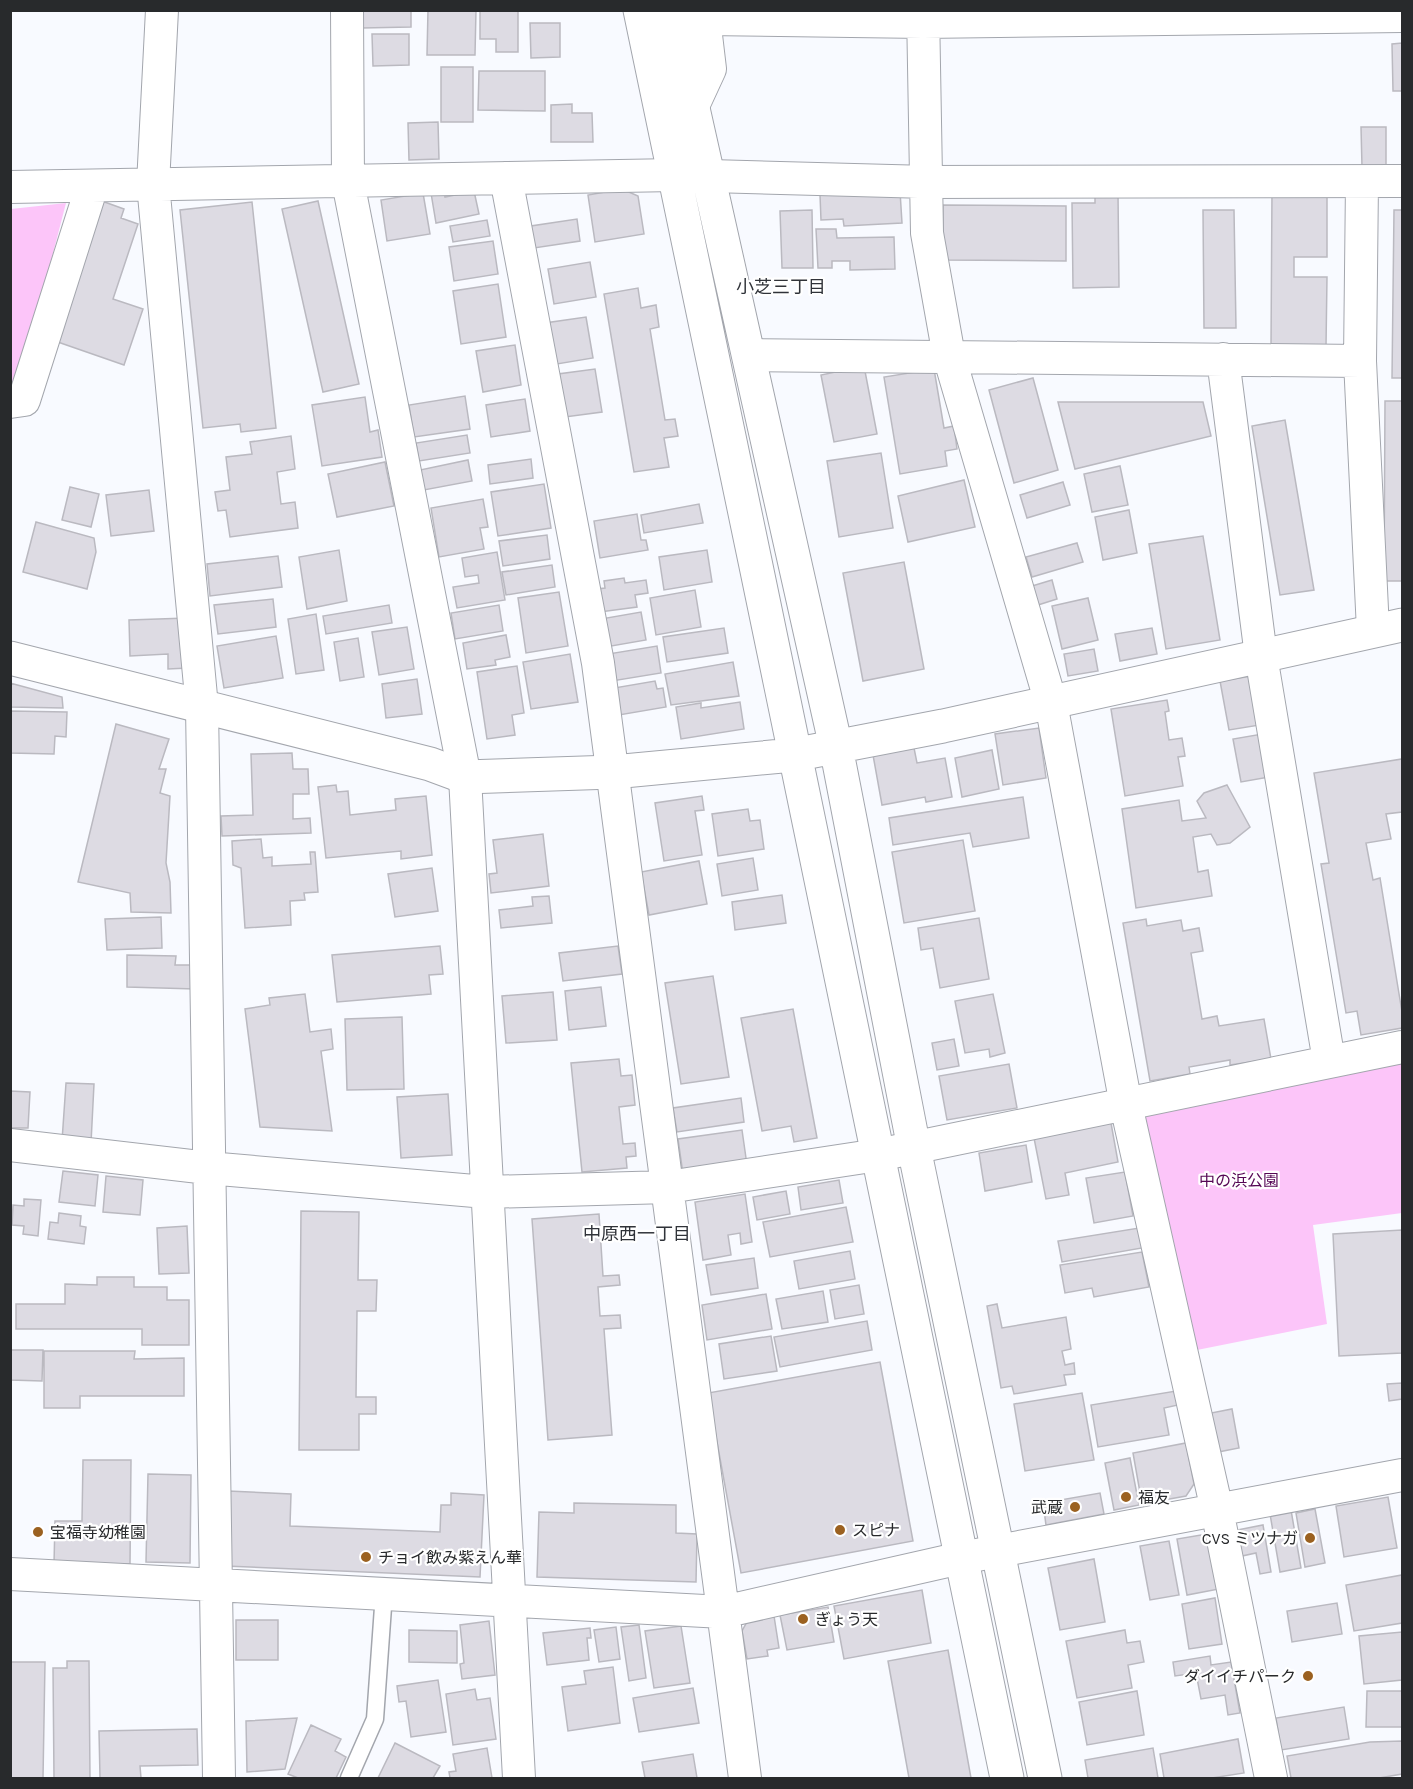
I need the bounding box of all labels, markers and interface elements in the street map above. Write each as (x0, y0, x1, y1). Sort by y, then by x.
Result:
district label: 小芝三丁目 (736, 276, 826, 298)
park label: 中の浜公園 (1199, 1171, 1279, 1190)
district label: 中原西一丁目 (583, 1223, 691, 1245)
place label: 福友 (1138, 1488, 1170, 1507)
marker: 福友 (1119, 1490, 1133, 1504)
place label: 武蔵 (1031, 1498, 1063, 1517)
marker: 武蔵 (1068, 1500, 1082, 1514)
place label: スピナ (852, 1521, 900, 1540)
place label: 宝福寺幼稚園 (50, 1523, 146, 1542)
marker: スピナ (833, 1523, 847, 1537)
marker: 宝福寺幼稚園 (31, 1525, 45, 1539)
place label: CVS ミツナガ (1202, 1529, 1298, 1548)
marker: CVS ミツナガ (1303, 1531, 1317, 1545)
place label: チョイ飲み紫えん華 (378, 1548, 522, 1567)
marker: チョイ飲み紫えん華 (359, 1550, 373, 1564)
place label: ぎょう天 (815, 1610, 878, 1629)
marker: ぎょう天 (796, 1612, 810, 1626)
place label: ダイイチパーク (1184, 1667, 1296, 1686)
marker: ダイイチパーク (1301, 1669, 1315, 1683)

